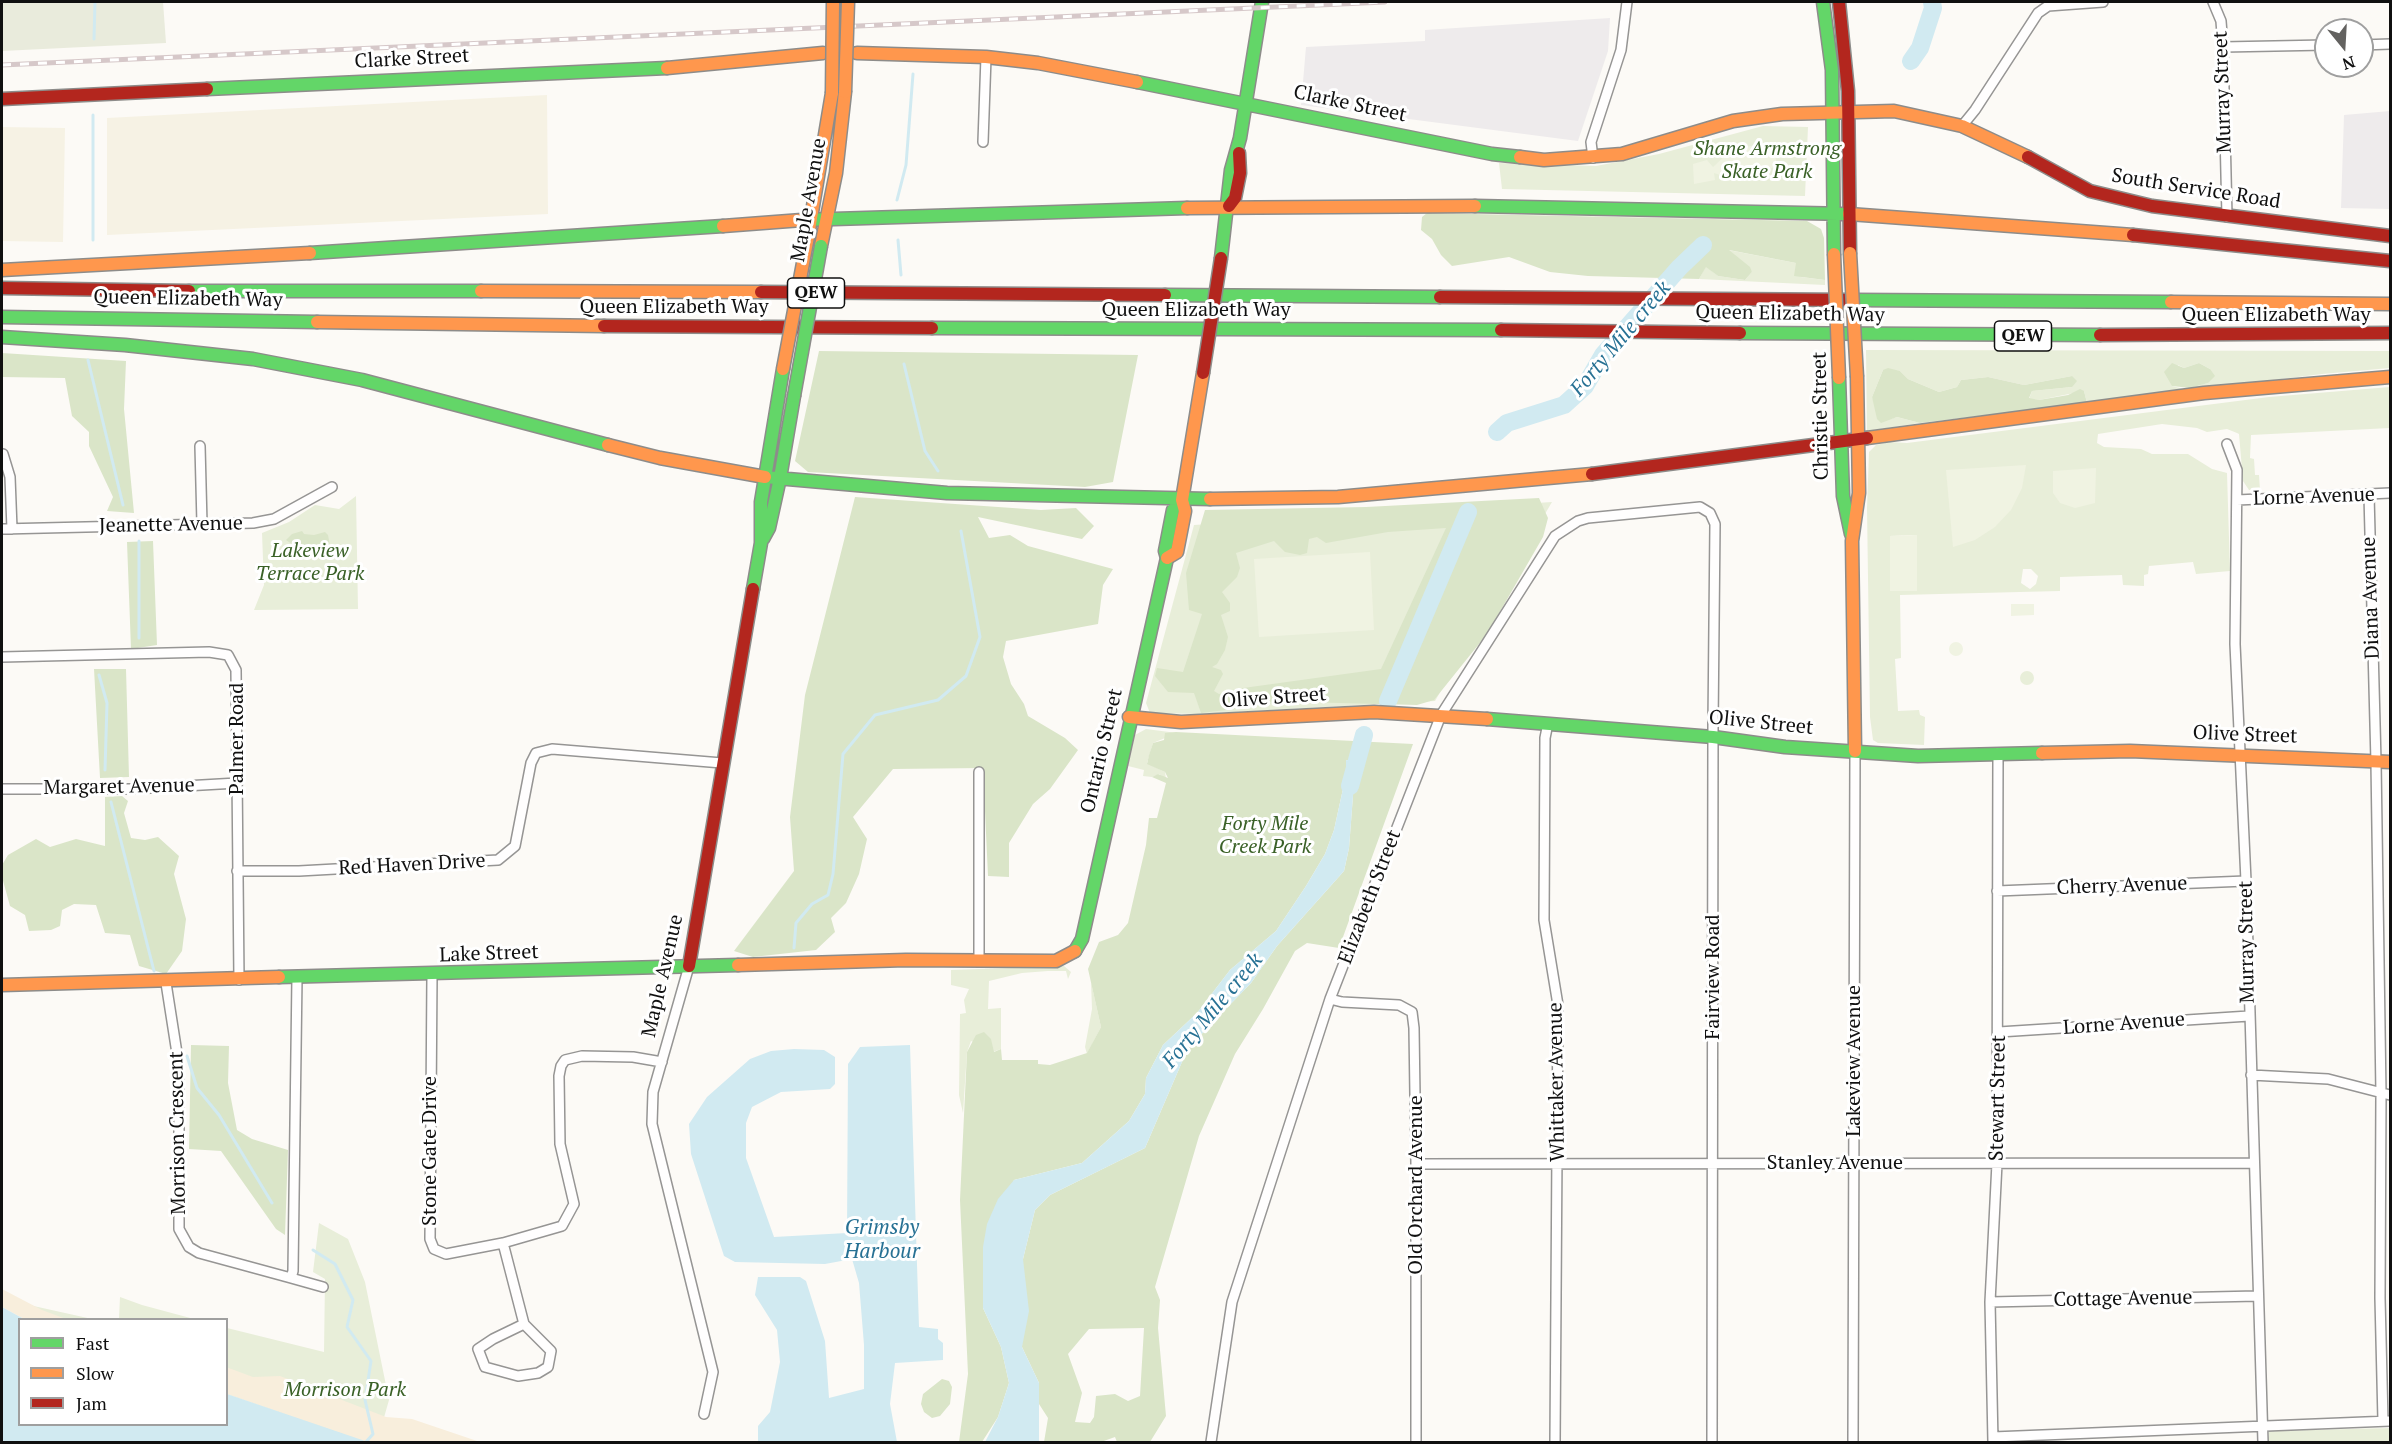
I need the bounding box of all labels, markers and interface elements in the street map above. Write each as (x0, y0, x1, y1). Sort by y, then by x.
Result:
north arrow (2314, 18, 2374, 78)
street label: Murray Street (2209, 30, 2237, 154)
street label: Clarke Street (354, 44, 470, 74)
text: N (2340, 51, 2358, 76)
street label: Clarke Street (1291, 80, 1409, 128)
street label: Maple Avenue (786, 136, 832, 264)
park label: Shane Armstrong Skate Park (1693, 137, 1841, 184)
street label: South Service Road (2110, 164, 2282, 214)
water label: Forty Mile creek (1566, 276, 1676, 402)
road number: QEW (788, 278, 844, 308)
street label: Queen Elizabeth Way (93, 285, 283, 313)
street label: Queen Elizabeth Way (579, 295, 769, 319)
street label: Queen Elizabeth Way (1101, 298, 1291, 322)
street label: Queen Elizabeth Way (1695, 300, 1885, 328)
street label: Queen Elizabeth Way (2181, 303, 2371, 327)
road number: QEW (1994, 321, 2052, 351)
street label: Christie Street (1808, 351, 1834, 481)
street label: Lorne Avenue (2253, 483, 2375, 511)
street label: Jeanette Avenue (99, 512, 243, 538)
street label: Diana Avenue (2357, 536, 2385, 660)
park label: Lakeview Terrace Park (256, 539, 364, 586)
street label: Olive Street (1221, 682, 1327, 714)
street label: Palmer Road (225, 683, 249, 795)
street label: Ontario Street (1076, 686, 1128, 816)
street label: Olive Street (1708, 706, 1814, 740)
street label: Olive Street (2192, 721, 2298, 749)
street label: Margaret Avenue (43, 774, 195, 800)
park label: Forty Mile Creek Park (1219, 812, 1311, 859)
street label: Elizabeth Street (1333, 826, 1407, 968)
street label: Red Haven Drive (338, 849, 486, 881)
street label: Cherry Avenue (2056, 872, 2188, 900)
street label: Murray Street (2234, 880, 2260, 1004)
street label: Maple Avenue (637, 912, 689, 1040)
street label: Fairview Road (1701, 914, 1725, 1040)
street label: Lake Street (439, 940, 539, 968)
water label: Forty Mile creek (1158, 948, 1268, 1074)
street label: Lakeview Avenue (1842, 985, 1866, 1137)
street label: Whittaker Avenue (1544, 1002, 1570, 1162)
street label: Lorne Avenue (2062, 1008, 2186, 1040)
street label: Stewart Street (1985, 1035, 2011, 1161)
street label: Morrison Crescent (165, 1051, 191, 1215)
street label: Stone Gate Drive (418, 1076, 442, 1226)
street label: Old Orchard Avenue (1404, 1095, 1428, 1275)
street label: Stanley Avenue (1767, 1151, 1903, 1175)
water label: Grimsby Harbour (844, 1215, 920, 1265)
street label: Cottage Avenue (2053, 1286, 2193, 1312)
legend (18, 1318, 228, 1426)
text: Fast (76, 1331, 109, 1355)
text: Slow (76, 1361, 114, 1385)
park label: Morrison Park (284, 1378, 406, 1402)
text: Jam (76, 1391, 107, 1415)

